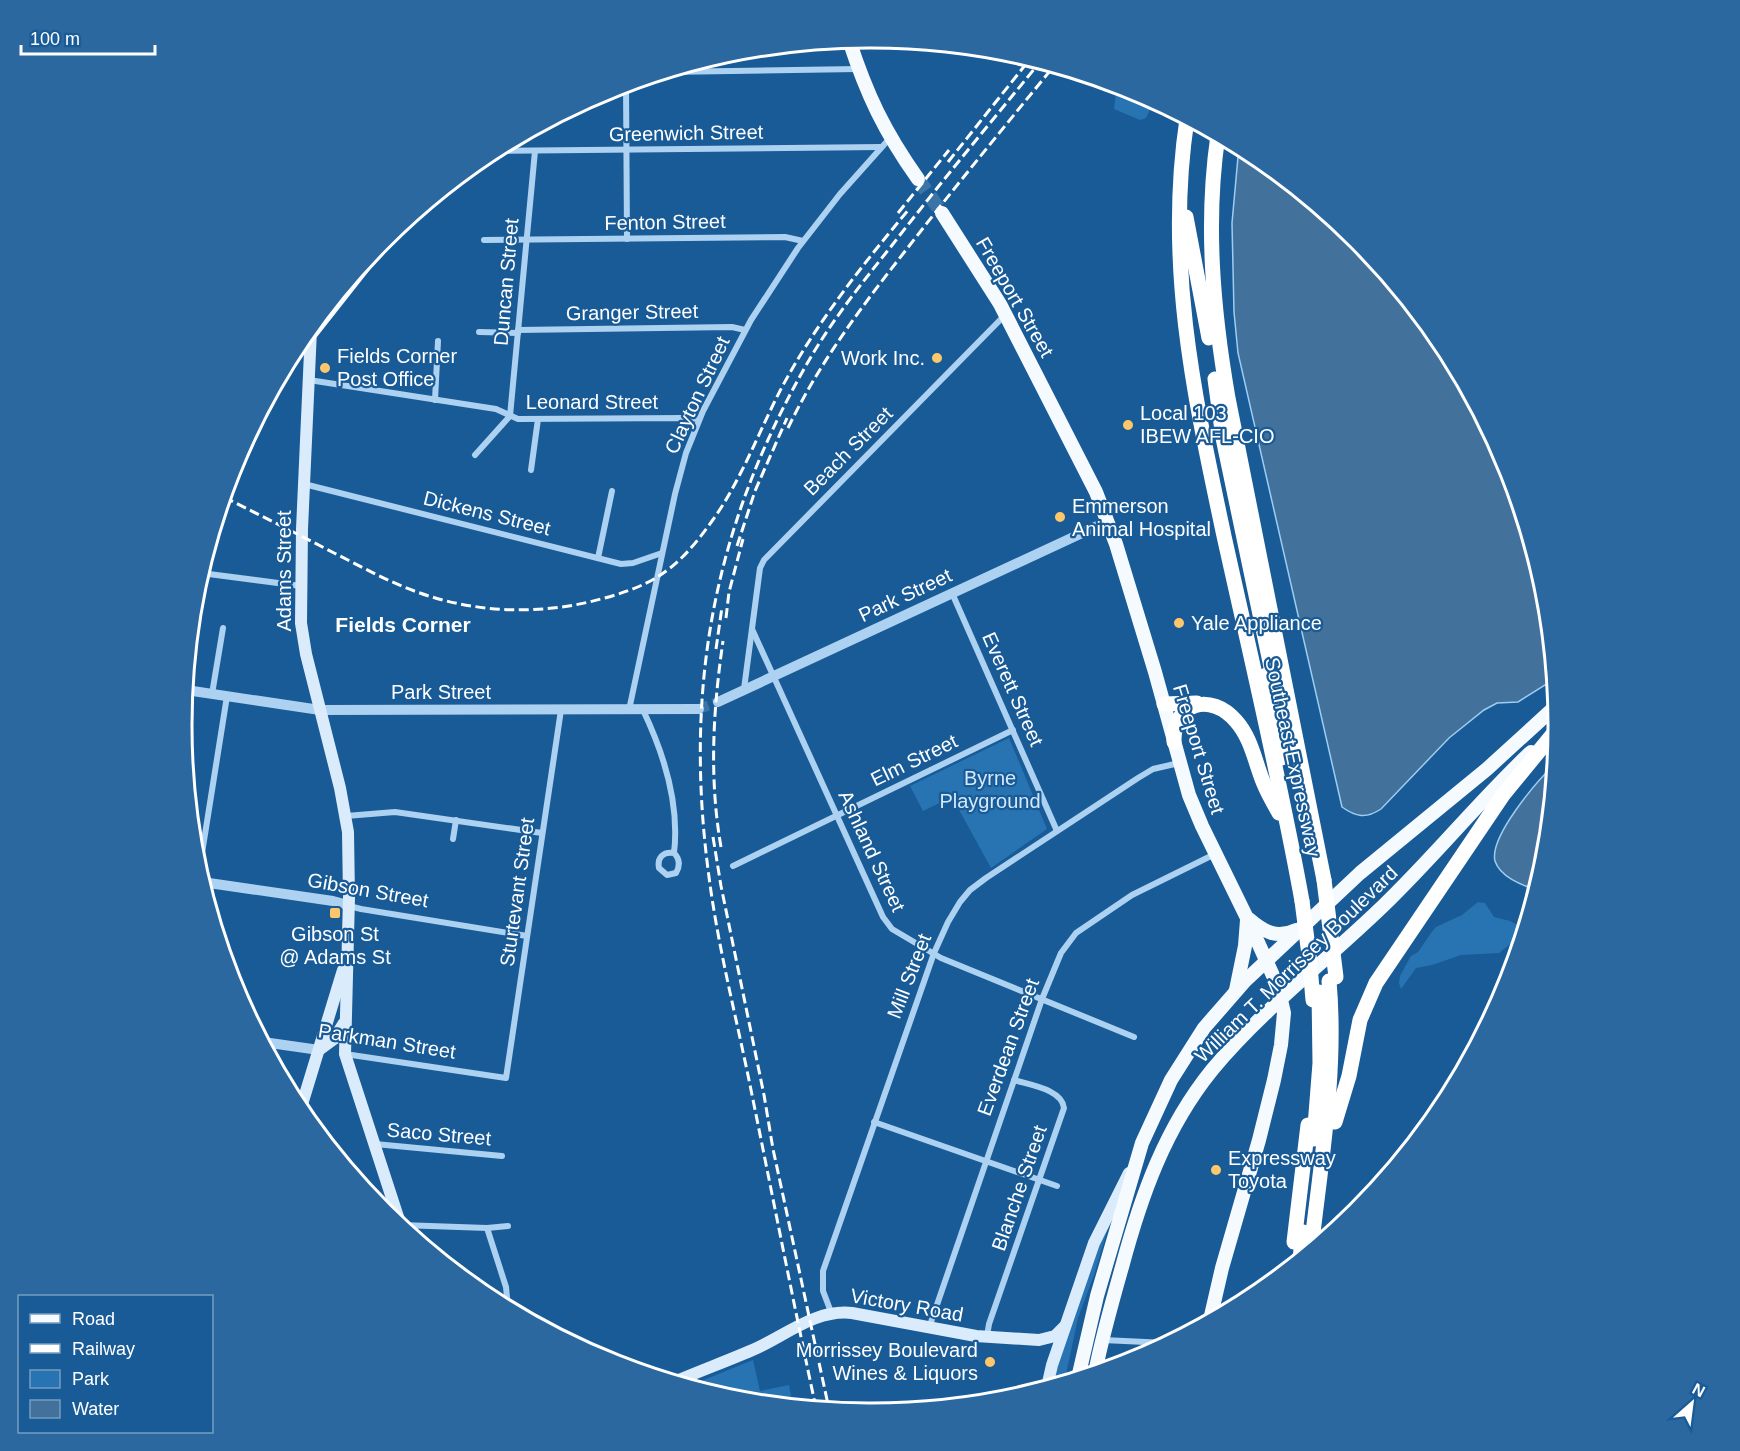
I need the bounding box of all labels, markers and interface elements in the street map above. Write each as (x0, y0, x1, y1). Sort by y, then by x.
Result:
scale bar (21, 18, 154, 56)
text: 100 m (30, 29, 80, 49)
street label: Greenwich Street (609, 121, 764, 145)
street label: Fenton Street (604, 210, 726, 234)
street label: Duncan Street (489, 217, 523, 347)
street label: Freeport Street (972, 233, 1058, 361)
street label: Granger Street (566, 300, 699, 324)
street label: Clayton Street (660, 333, 734, 457)
place label: Fields Corner Post Office (337, 345, 457, 390)
place label: Work Inc. (841, 347, 925, 369)
marker: Work Inc. (930, 351, 944, 365)
marker: Fields Corner Post Office (318, 361, 332, 375)
street label: Leonard Street (526, 391, 659, 413)
street label: Beach Street (799, 402, 897, 500)
place label: Local 103 IBEW AFL-CIO (1140, 402, 1274, 447)
marker: Local 103 IBEW AFL-CIO (1121, 418, 1135, 432)
street label: Dickens Street (421, 487, 553, 540)
place label: Emmerson Animal Hospital (1072, 495, 1211, 540)
street label: Adams Street (273, 510, 295, 632)
marker: Emmerson Animal Hospital (1053, 510, 1067, 524)
street label: Park Street (855, 564, 955, 626)
place label: Yale Appliance (1191, 612, 1322, 634)
district label: Fields Corner (335, 613, 471, 636)
marker: Yale Appliance (1172, 616, 1186, 630)
street label: Everett Street (978, 629, 1048, 750)
street label: Southeast Expressway (1261, 655, 1325, 859)
street label: Park Street (391, 681, 491, 703)
street label: Freeport Street (1169, 681, 1229, 817)
street label: Elm Street (867, 729, 961, 790)
park label: Byrne Playground (939, 767, 1041, 812)
street label: Ashland Street (834, 787, 910, 915)
street label: Sturtevant Street (496, 816, 538, 968)
street label: William T. Morrissey Boulevard (1190, 861, 1402, 1067)
street label: Gibson Street (306, 869, 431, 912)
marker: Gibson St @ Adams St (328, 906, 342, 920)
place label: Gibson St @ Adams St (279, 923, 391, 968)
street label: Mill Street (883, 930, 935, 1021)
street label: Everdean Street (973, 975, 1043, 1119)
street label: Parkman Street (317, 1019, 458, 1063)
street label: Saco Street (386, 1118, 492, 1150)
street label: Blanche Street (987, 1122, 1051, 1254)
place label: Expressway Toyota (1228, 1147, 1336, 1192)
marker: Expressway Toyota (1209, 1163, 1223, 1177)
street label: Victory Road (849, 1284, 965, 1326)
legend (18, 1295, 213, 1433)
text: Road (72, 1309, 115, 1329)
text: Railway (72, 1339, 135, 1359)
place label: Morrissey Boulevard Wines & Liquors (796, 1339, 978, 1384)
marker: Morrissey Boulevard Wines & Liquors (983, 1355, 997, 1369)
text: Park (72, 1369, 110, 1389)
north arrow (1662, 1373, 1722, 1433)
text: N (1690, 1380, 1708, 1400)
text: Water (72, 1399, 119, 1419)

